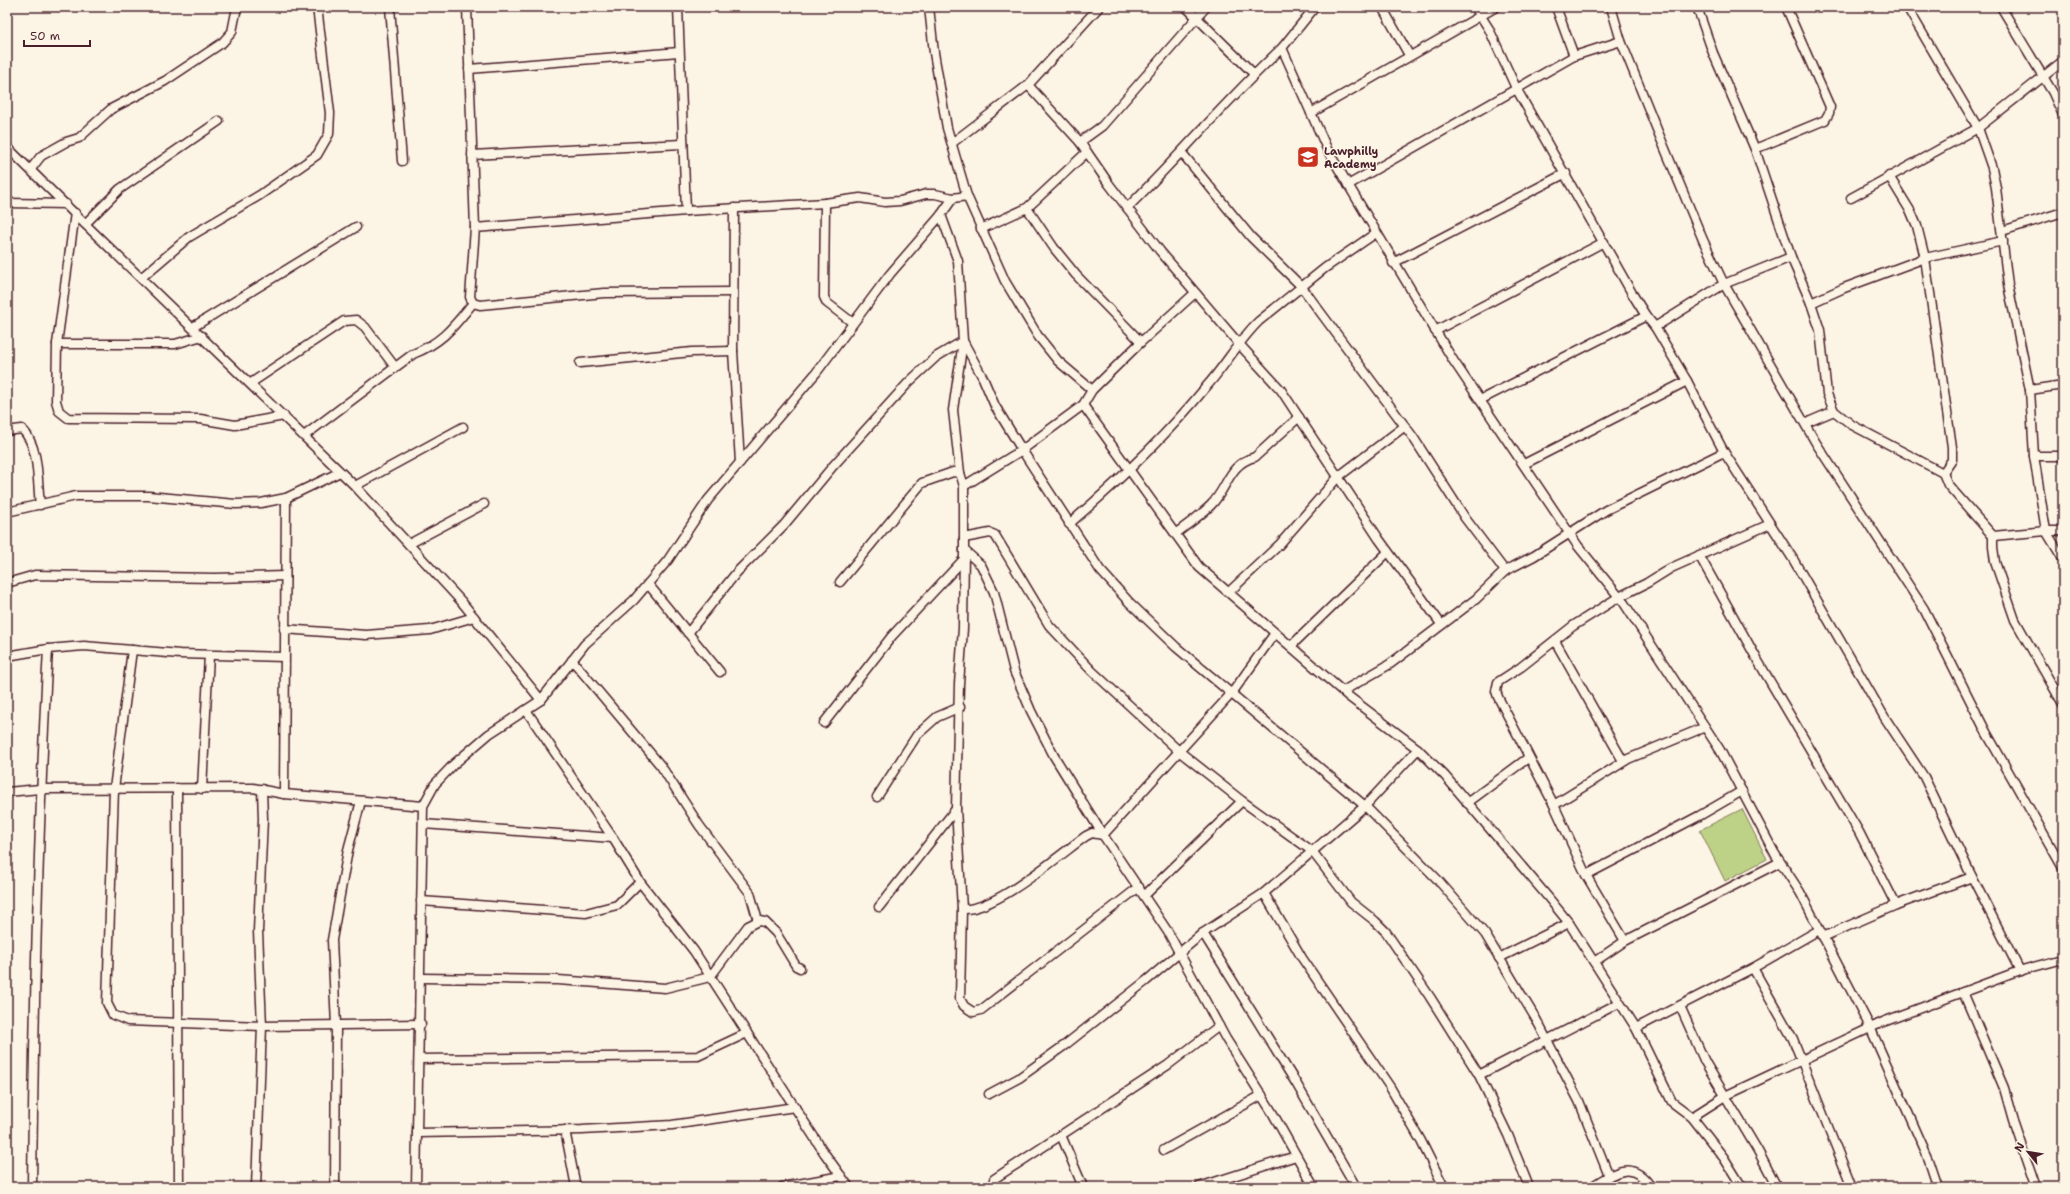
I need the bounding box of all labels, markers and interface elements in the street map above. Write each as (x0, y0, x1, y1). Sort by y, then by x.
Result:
scale bar (24, 22, 90, 48)
text: 50 m (30, 28, 60, 44)
school or university icon: Lawphilly Academy (1295, 144, 1321, 170)
place label: Lawphilly Academy (1324, 144, 1379, 172)
north arrow (2008, 1132, 2048, 1172)
text: N (2011, 1139, 2029, 1155)

